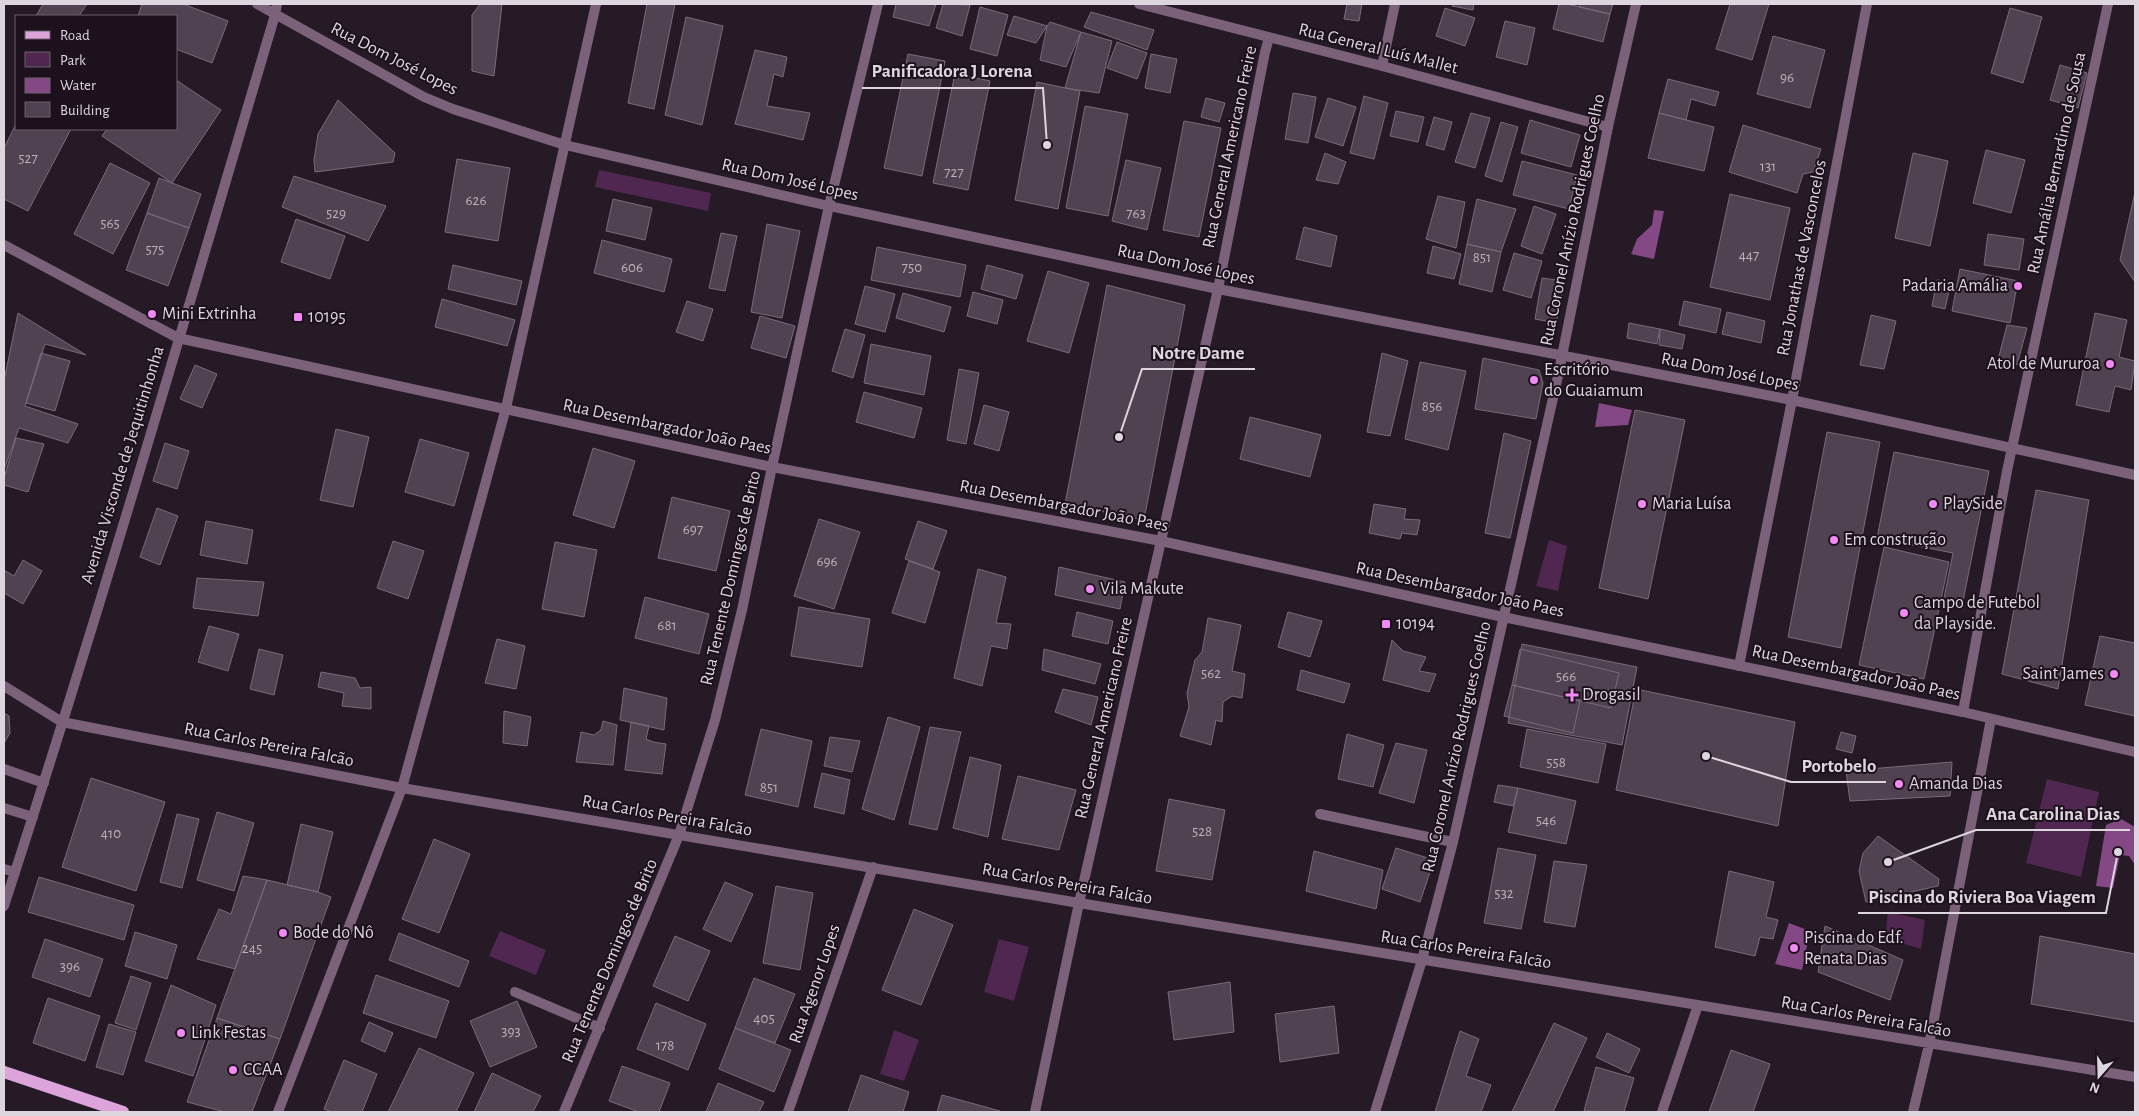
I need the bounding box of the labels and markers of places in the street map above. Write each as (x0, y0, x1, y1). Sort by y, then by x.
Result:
callout: Panificadora J Lorena (862, 54, 1043, 88)
place label: Padaria Amália (1902, 277, 2008, 295)
marker: Padaria Amália (2012, 280, 2024, 292)
place label: Mini Extrinha (162, 305, 257, 323)
marker: Mini Extrinha (146, 308, 158, 320)
place label: 10195 (308, 308, 346, 326)
marker: 10195 (292, 311, 304, 323)
callout: Notre Dame (1142, 335, 1255, 369)
place label: Atol de Mururoa (1987, 355, 2100, 373)
marker: Atol de Mururoa (2104, 358, 2116, 370)
place label: Escritório do Guaiamum (1544, 361, 1643, 400)
marker: Escritório do Guaiamum (1528, 374, 1540, 386)
place label: Maria Luísa (1652, 495, 1732, 513)
place label: PlaySide (1943, 495, 2003, 513)
marker: Maria Luísa (1636, 498, 1648, 510)
marker: PlaySide (1927, 498, 1939, 510)
place label: Em construção (1844, 531, 1946, 549)
marker: Em construção (1828, 534, 1840, 546)
place label: Vila Makute (1100, 580, 1184, 598)
marker: Vila Makute (1084, 583, 1096, 595)
place label: Campo de Futebol da Playside. (1914, 594, 2040, 633)
marker: Campo de Futebol da Playside. (1898, 607, 1910, 619)
place label: 10194 (1396, 615, 1435, 633)
marker: 10194 (1380, 618, 1392, 630)
place label: Saint James (2022, 665, 2104, 683)
marker: Saint James (2108, 668, 2120, 680)
place label: Drogasil (1582, 686, 1641, 704)
marker: Drogasil (1566, 689, 1578, 701)
callout: Portobelo (1791, 748, 1886, 782)
place label: Amanda Dias (1909, 775, 2003, 793)
marker: Amanda Dias (1893, 778, 1905, 790)
callout: Ana Carolina Dias (1976, 796, 2130, 830)
callout: Piscina do Riviera Boa Viagem (1858, 879, 2106, 913)
place label: Bode do Nô (293, 924, 374, 942)
marker: Bode do Nô (277, 927, 289, 939)
place label: Piscina do Edf. Renata Dias (1804, 929, 1904, 968)
marker: Piscina do Edf. Renata Dias (1788, 942, 1800, 954)
place label: Link Festas (191, 1024, 266, 1042)
marker: Link Festas (175, 1027, 187, 1039)
place label: CCAA (243, 1061, 283, 1079)
marker: CCAA (227, 1064, 239, 1076)

